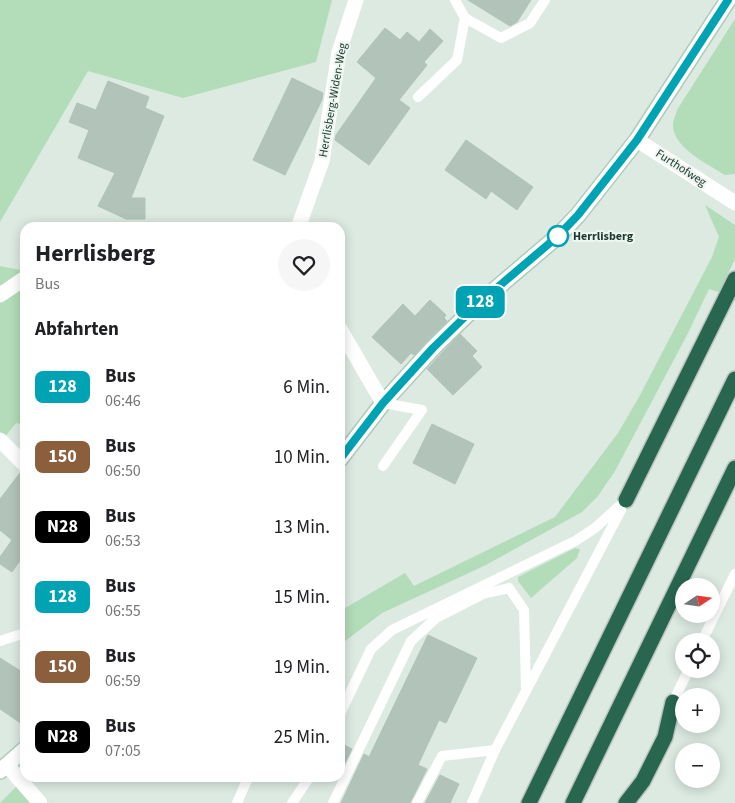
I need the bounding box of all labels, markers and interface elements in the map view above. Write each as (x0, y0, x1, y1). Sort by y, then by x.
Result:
street label: Herrlisberg-Widen-Weg (315, 41, 351, 159)
street label: Furthofweg (652, 145, 710, 191)
marker: Herrlisberg (547, 225, 569, 247)
place label: Herrlisberg (573, 228, 634, 245)
text: Herrlisberg (35, 236, 155, 271)
button: heart (278, 239, 330, 291)
text: Bus (35, 273, 60, 295)
line badge: 128 (451, 286, 509, 318)
text: 128 (466, 289, 494, 314)
text: Abfahrten (35, 316, 119, 343)
text: Bus (105, 363, 136, 390)
text: 128 (48, 374, 77, 399)
text: 6 Min. (283, 374, 330, 401)
text: 06:46 (105, 390, 141, 412)
text: Bus (105, 433, 136, 460)
text: 150 (48, 444, 77, 469)
text: 10 Min. (274, 444, 330, 471)
text: 06:50 (105, 460, 141, 482)
text: Bus (105, 503, 136, 530)
text: N28 (47, 514, 78, 539)
text: 13 Min. (274, 514, 330, 541)
text: 06:53 (105, 530, 141, 552)
text: Bus (105, 573, 136, 600)
north arrow (675, 578, 720, 622)
map controls (675, 578, 720, 788)
text: 128 (48, 584, 77, 609)
text: 15 Min. (274, 584, 330, 611)
text: 06:55 (105, 600, 141, 622)
button: locate (675, 633, 720, 678)
text: Bus (105, 643, 136, 670)
text: 150 (48, 654, 77, 679)
text: 19 Min. (274, 654, 330, 681)
text: 06:59 (105, 670, 141, 692)
button: + (675, 688, 720, 733)
text: Bus (105, 713, 136, 740)
text: N28 (47, 724, 78, 749)
text: 25 Min. (274, 724, 330, 751)
text: 07:05 (105, 740, 141, 762)
button: − (675, 743, 720, 788)

